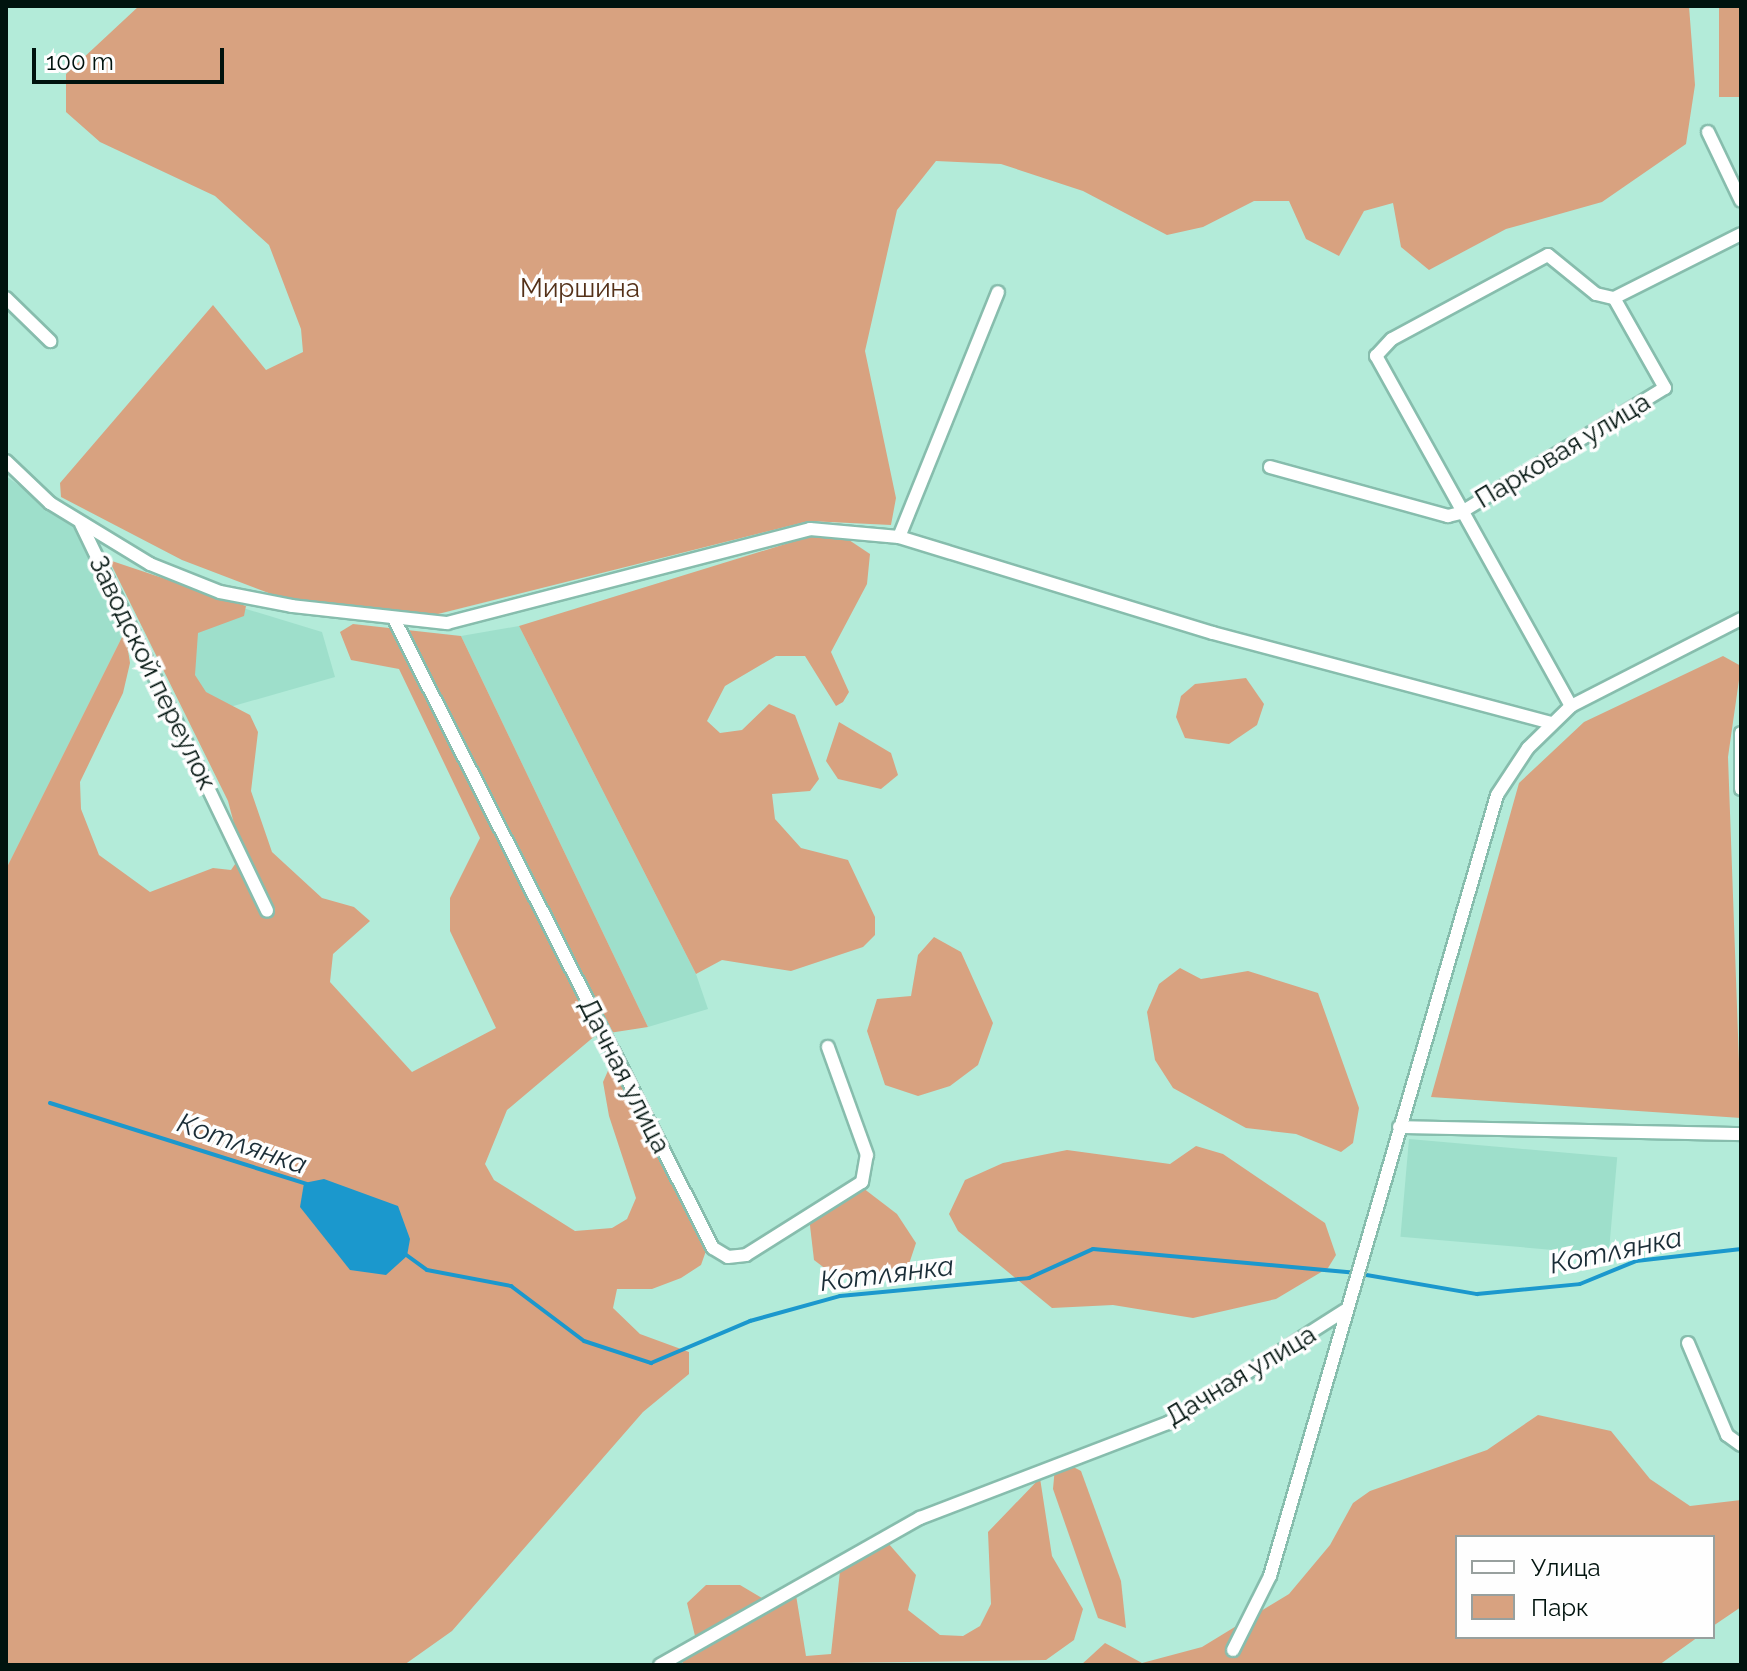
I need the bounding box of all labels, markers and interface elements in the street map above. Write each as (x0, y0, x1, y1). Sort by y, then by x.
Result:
scale bar (36, 32, 228, 82)
text: 100 m (46, 47, 114, 76)
park label: Миршина (520, 273, 640, 305)
street label: Парковая улица (1470, 386, 1656, 516)
street label: Заводской переулок (82, 551, 222, 795)
street label: Дачная улица (572, 993, 676, 1159)
water label: Котлянка (173, 1106, 311, 1182)
water label: Котлянка (1547, 1221, 1685, 1281)
water label: Котлянка (818, 1249, 956, 1299)
street label: Дачная улица (1160, 1319, 1322, 1433)
legend (1455, 1535, 1715, 1639)
text: Улица (1531, 1553, 1601, 1582)
text: Парк (1531, 1593, 1589, 1622)

